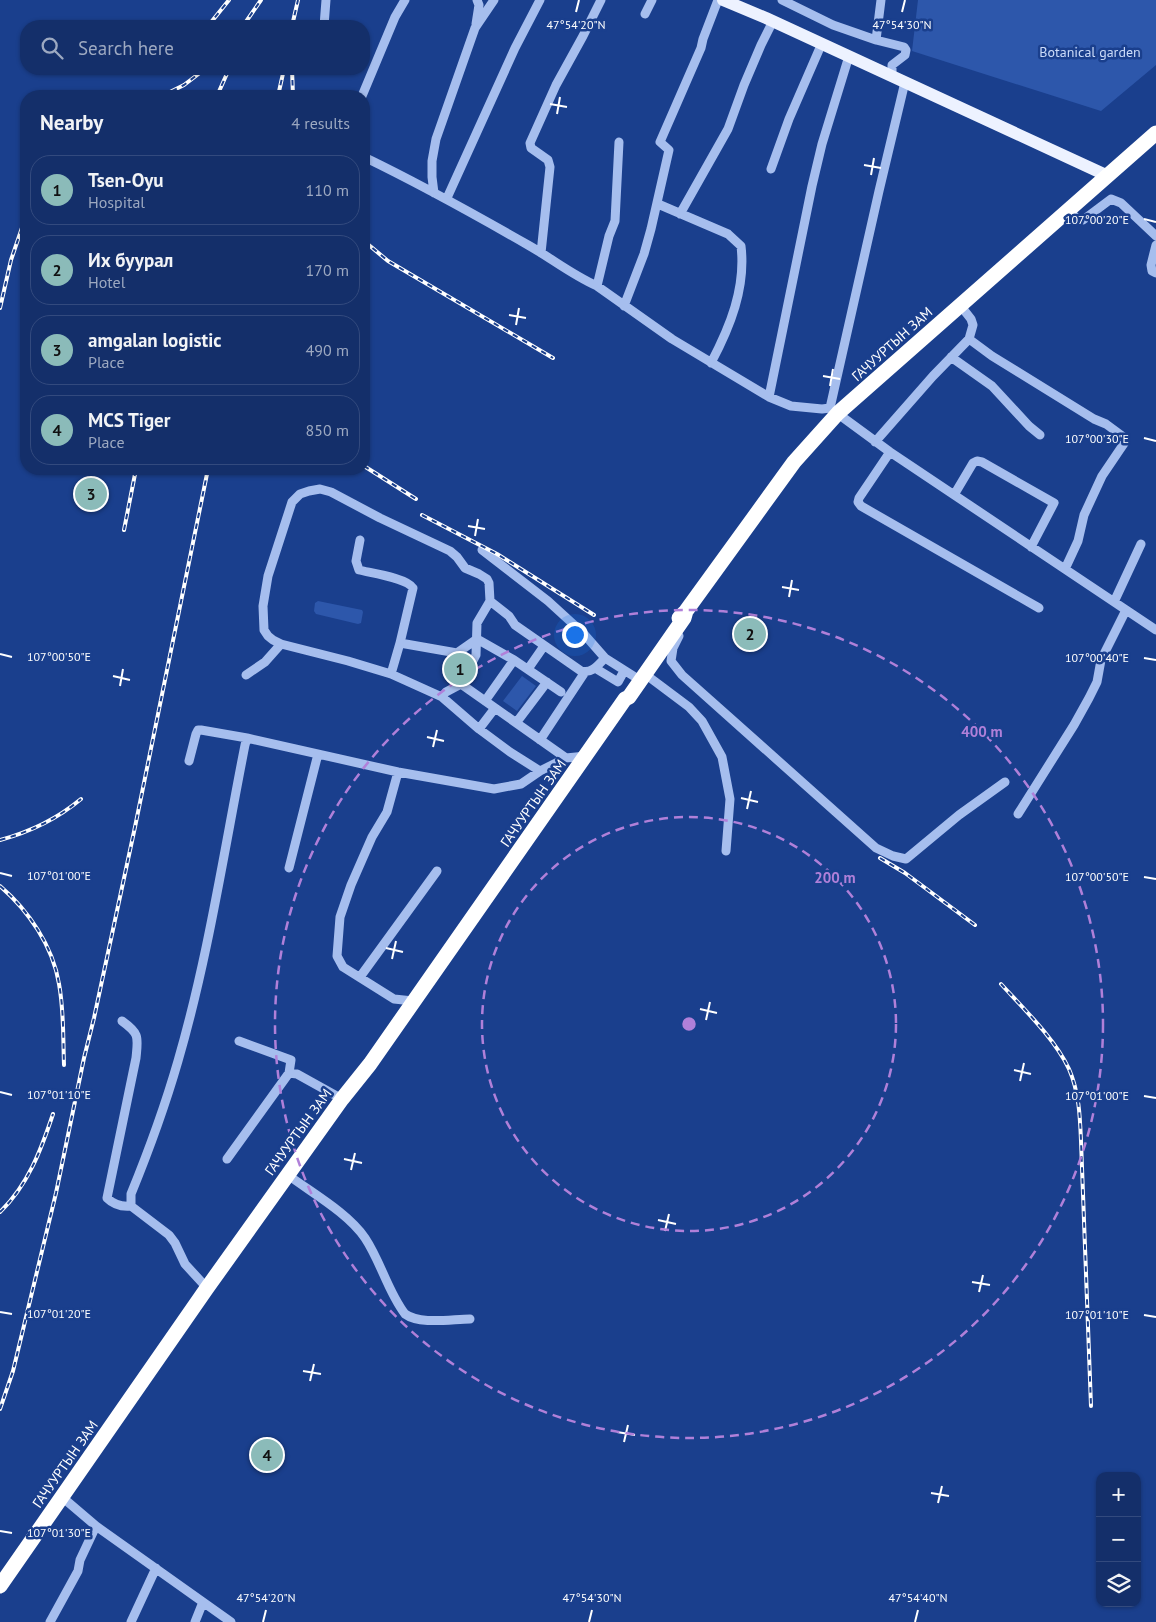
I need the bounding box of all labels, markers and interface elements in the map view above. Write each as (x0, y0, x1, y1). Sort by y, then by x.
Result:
text: 47°54'20"N (546, 17, 606, 32)
text: 47°54'30"N (872, 17, 932, 32)
search box (20, 20, 370, 75)
icon: search (38, 34, 66, 62)
text: Search here (78, 36, 174, 60)
park label: Botanical garden (1039, 43, 1141, 61)
text: Nearby (40, 109, 103, 136)
text: 4 results (291, 113, 350, 133)
text: Tsen-Oyu (88, 168, 164, 192)
text: 1 (52, 180, 62, 200)
text: 110 m (306, 180, 349, 200)
text: Hospital (88, 192, 145, 212)
text: 107°00'20"E (1065, 212, 1129, 227)
text: Их буурал (88, 248, 173, 272)
text: 2 (52, 260, 62, 280)
text: 170 m (306, 260, 349, 280)
text: Hotel (88, 272, 125, 292)
street label: ГАЧУУРТЫН ЗАМ (848, 303, 936, 385)
text: amgalan logistic (88, 328, 222, 352)
text: 3 (52, 340, 62, 360)
text: 490 m (306, 340, 349, 360)
text: Place (88, 352, 125, 372)
text: MCS Tiger (88, 408, 170, 432)
text: 4 (52, 420, 62, 440)
text: 850 m (306, 420, 349, 440)
text: 107°00'30"E (1065, 431, 1129, 446)
text: Place (88, 432, 125, 452)
pin: 3 (75, 475, 107, 513)
pin: 2 (734, 615, 766, 653)
your location (562, 622, 588, 648)
text: 107°00'50"E (27, 649, 91, 664)
pin: 1 (444, 650, 476, 688)
text: 107°00'40"E (1065, 650, 1129, 665)
text: 400 m (961, 722, 1003, 741)
street label: ГАЧУУРТЫН ЗАМ (496, 756, 570, 850)
text: 107°01'00"E (27, 868, 91, 883)
text: 200 m (814, 868, 856, 887)
text: 107°00'50"E (1065, 869, 1129, 884)
centre of rings (680, 1015, 698, 1033)
street label: ГАЧУУРТЫН ЗАМ (261, 1085, 335, 1179)
text: 107°01'10"E (27, 1087, 91, 1102)
text: 107°01'00"E (1065, 1088, 1129, 1103)
text: 107°01'20"E (27, 1306, 91, 1321)
text: 107°01'10"E (1065, 1307, 1129, 1322)
street label: ГАЧУУРТЫН ЗАМ (28, 1417, 102, 1511)
pin: 4 (251, 1436, 283, 1474)
map controls (1096, 1472, 1141, 1607)
button: + (1096, 1472, 1141, 1517)
button: − (1096, 1517, 1141, 1562)
text: 107°01'30"E (27, 1525, 91, 1540)
button: layers (1096, 1562, 1141, 1607)
text: 47°54'20"N (236, 1590, 296, 1605)
text: 47°54'30"N (562, 1590, 622, 1605)
text: 47°54'40"N (888, 1590, 948, 1605)

